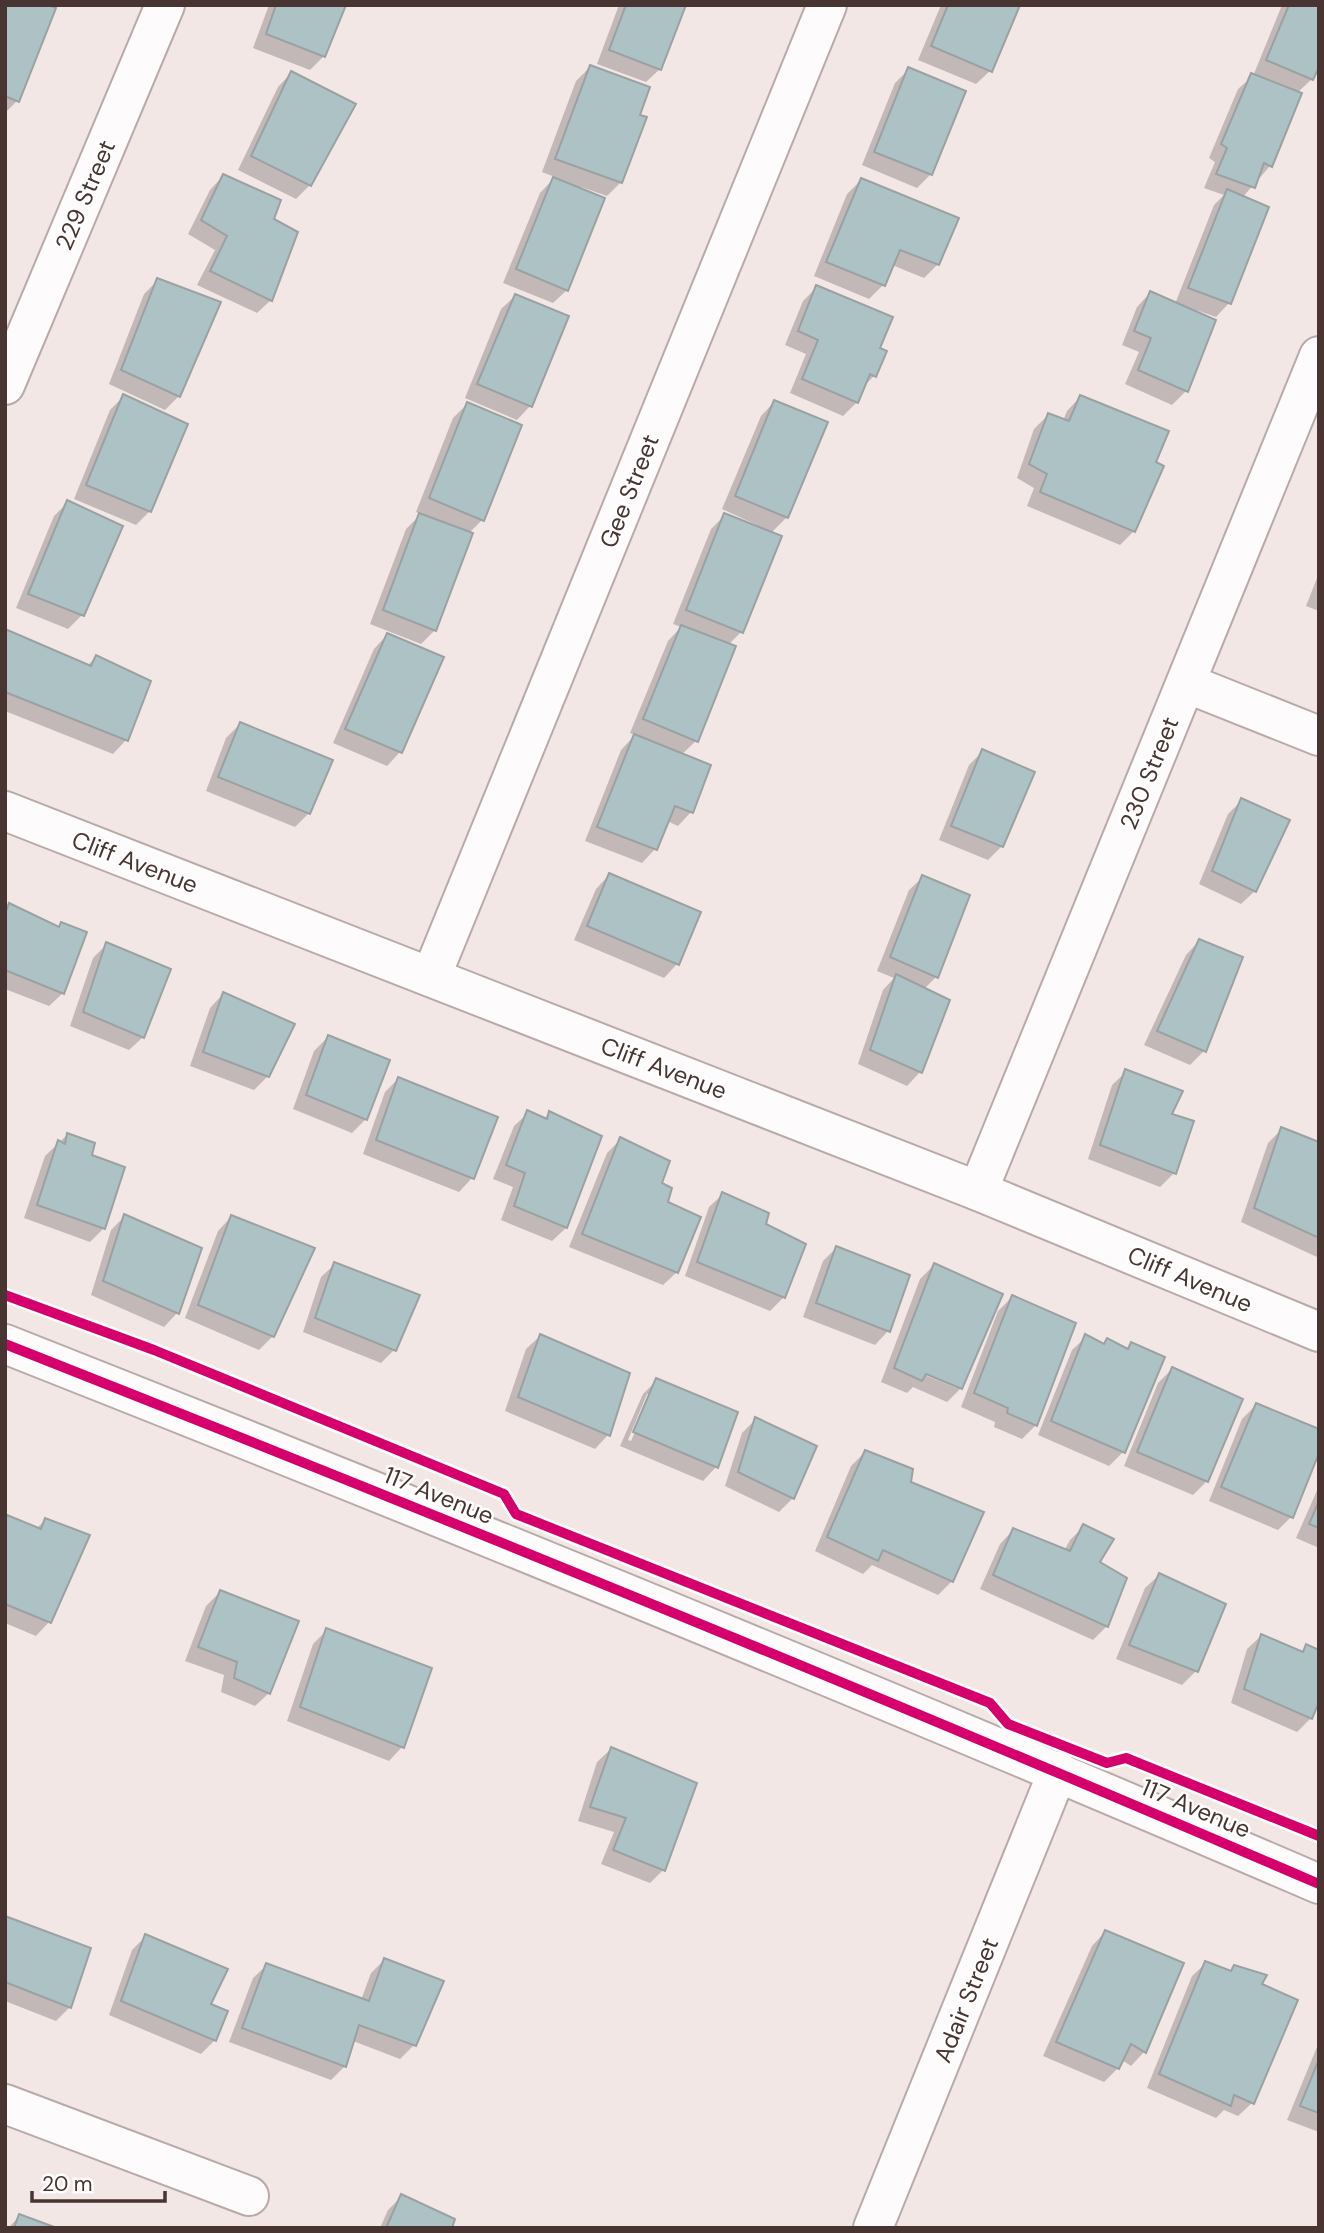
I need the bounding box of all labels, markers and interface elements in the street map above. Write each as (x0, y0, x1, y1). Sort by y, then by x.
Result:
street label: 229 Street (48, 135, 122, 255)
street label: Gee Street (592, 430, 666, 552)
street label: 230 Street (1112, 712, 1186, 834)
street label: Cliff Avenue (68, 824, 202, 900)
street label: Cliff Avenue (597, 1030, 731, 1106)
street label: Cliff Avenue (1123, 1239, 1257, 1319)
street label: 117 Avenue (380, 1459, 498, 1531)
street label: 117 Avenue (1137, 1771, 1255, 1845)
street label: Adair Street (927, 1933, 1005, 2067)
scale bar (32, 2160, 164, 2204)
text: 20 m (42, 2170, 93, 2198)

